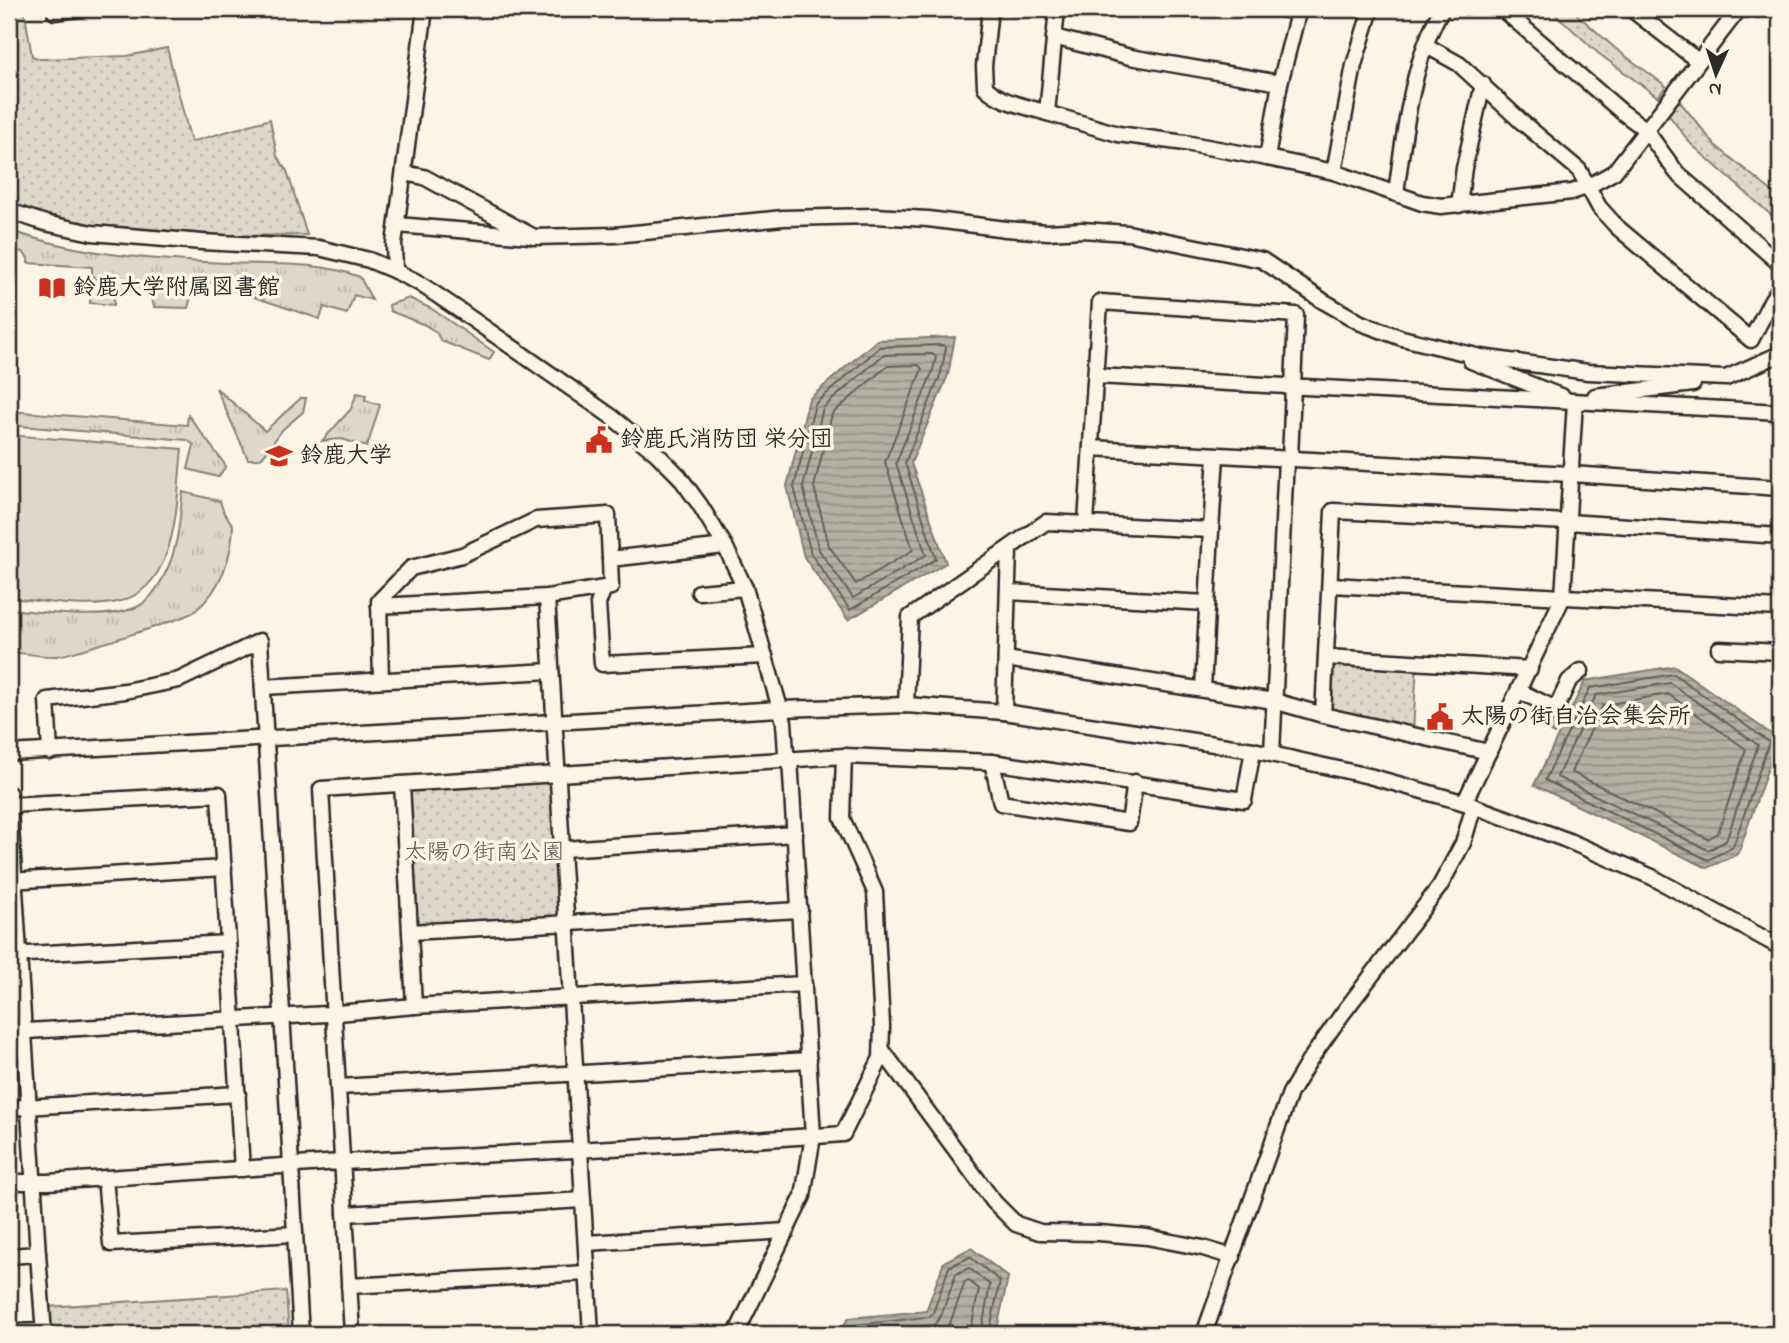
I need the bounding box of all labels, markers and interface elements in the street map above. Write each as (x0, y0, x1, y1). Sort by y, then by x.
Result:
north arrow (1680, 38, 1750, 108)
text: N (1708, 75, 1722, 102)
place label: 鈴鹿大学附属図書館 (73, 272, 280, 305)
library icon: 鈴鹿大学附属図書館 (37, 273, 67, 303)
place label: 鈴鹿氏消防団 栄分団 (620, 424, 833, 457)
public building icon: 鈴鹿氏消防団 栄分団 (584, 425, 614, 455)
place label: 鈴鹿大学 (300, 440, 392, 473)
school or university icon: 鈴鹿大学 (264, 441, 294, 471)
place label: 太陽の街自治会集会所 (1461, 701, 1691, 734)
public building icon: 太陽の街自治会集会所 (1425, 702, 1455, 732)
park label: 太陽の街南公園 (404, 837, 565, 870)

